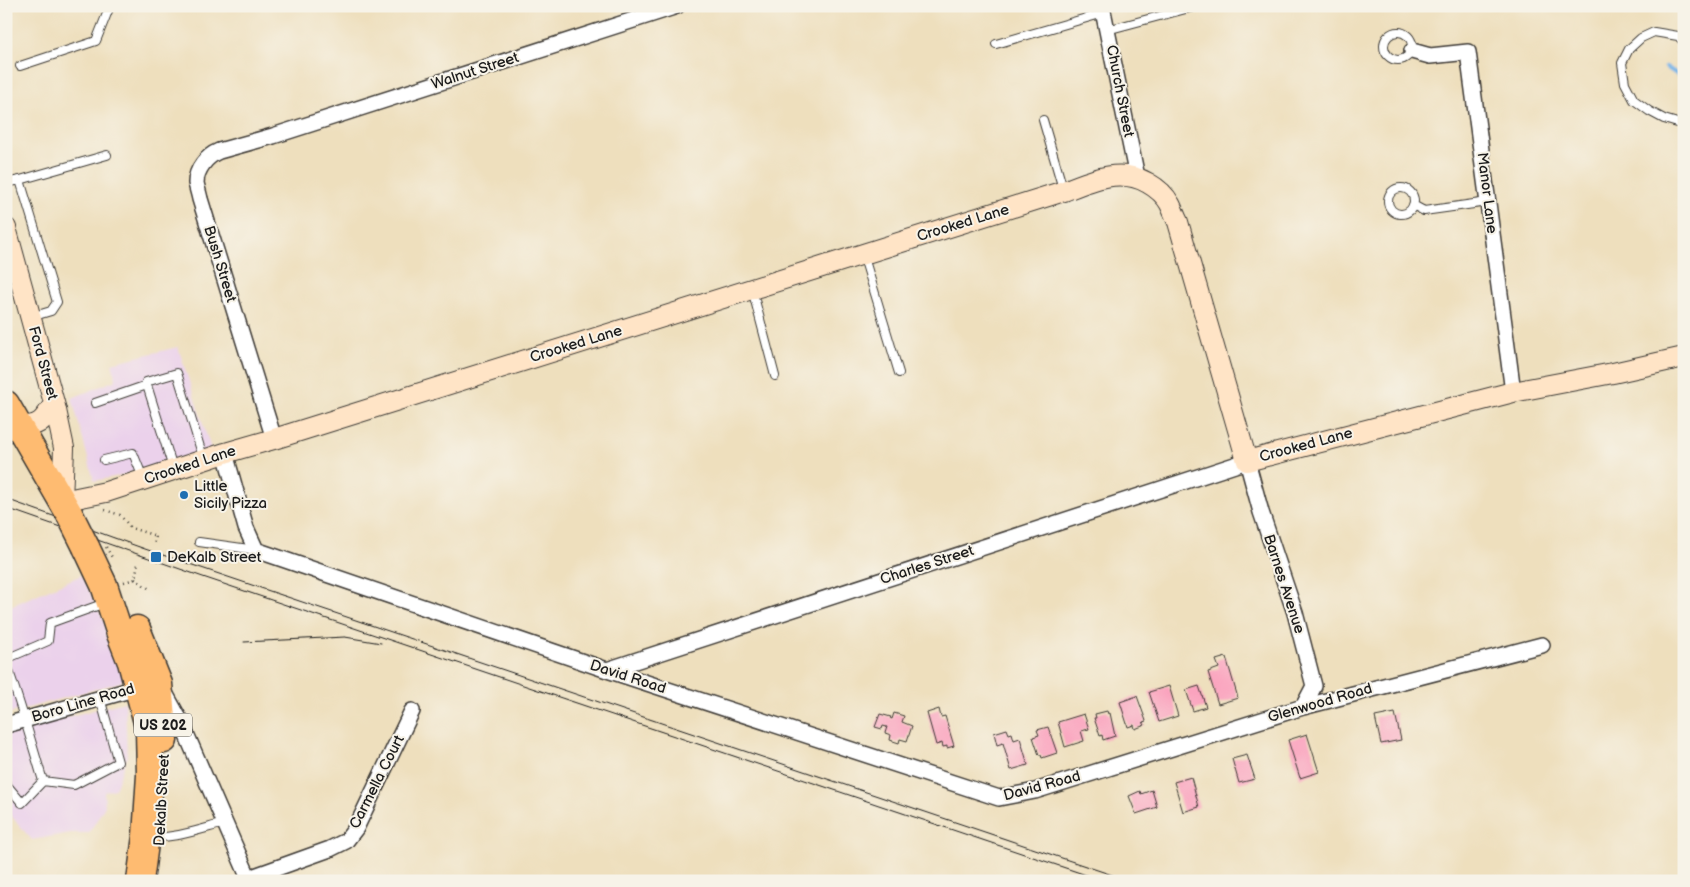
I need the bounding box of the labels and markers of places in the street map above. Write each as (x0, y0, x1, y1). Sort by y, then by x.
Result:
place label: Little Sicily Pizza (194, 477, 267, 513)
marker: Little Sicily Pizza (178, 489, 190, 501)
place label: DeKalb Street (167, 548, 262, 567)
marker: DeKalb Street (149, 550, 163, 564)

